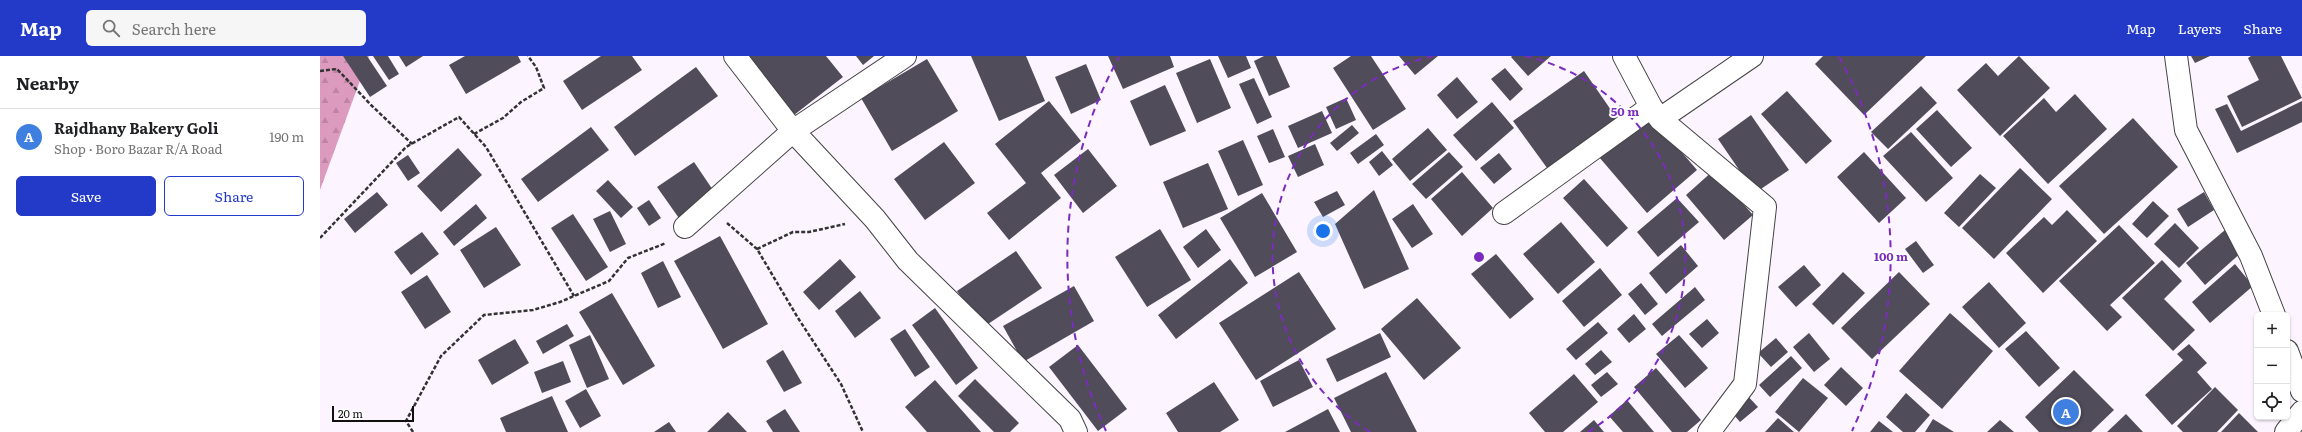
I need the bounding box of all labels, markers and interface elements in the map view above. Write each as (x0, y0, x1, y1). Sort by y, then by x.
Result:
search box (86, 10, 366, 46)
text: Map (20, 14, 62, 42)
icon: search (100, 17, 122, 39)
text: Search here (132, 17, 216, 40)
text: Map (2126, 18, 2156, 38)
text: Layers (2178, 18, 2221, 38)
text: Share (2243, 18, 2282, 38)
text: Nearby (16, 70, 79, 95)
text: 50 m (1611, 102, 1639, 120)
text: Rajdhany Bakery Goli (54, 116, 218, 139)
text: A (24, 127, 34, 146)
text: 190 m (269, 127, 304, 146)
text: Shop · Boro Bazar R/A Road (54, 139, 223, 158)
button: Save (16, 176, 156, 216)
button: Share (164, 176, 304, 216)
your location (1313, 221, 1333, 241)
text: 100 m (1874, 247, 1908, 265)
centre of rings (1472, 250, 1486, 264)
map controls (2254, 312, 2290, 420)
button: + (2254, 312, 2290, 348)
button: − (2254, 348, 2290, 384)
button: locate (2254, 384, 2290, 420)
pin: A (2053, 397, 2079, 427)
scale bar (332, 404, 414, 423)
text: 20 m (338, 405, 363, 421)

